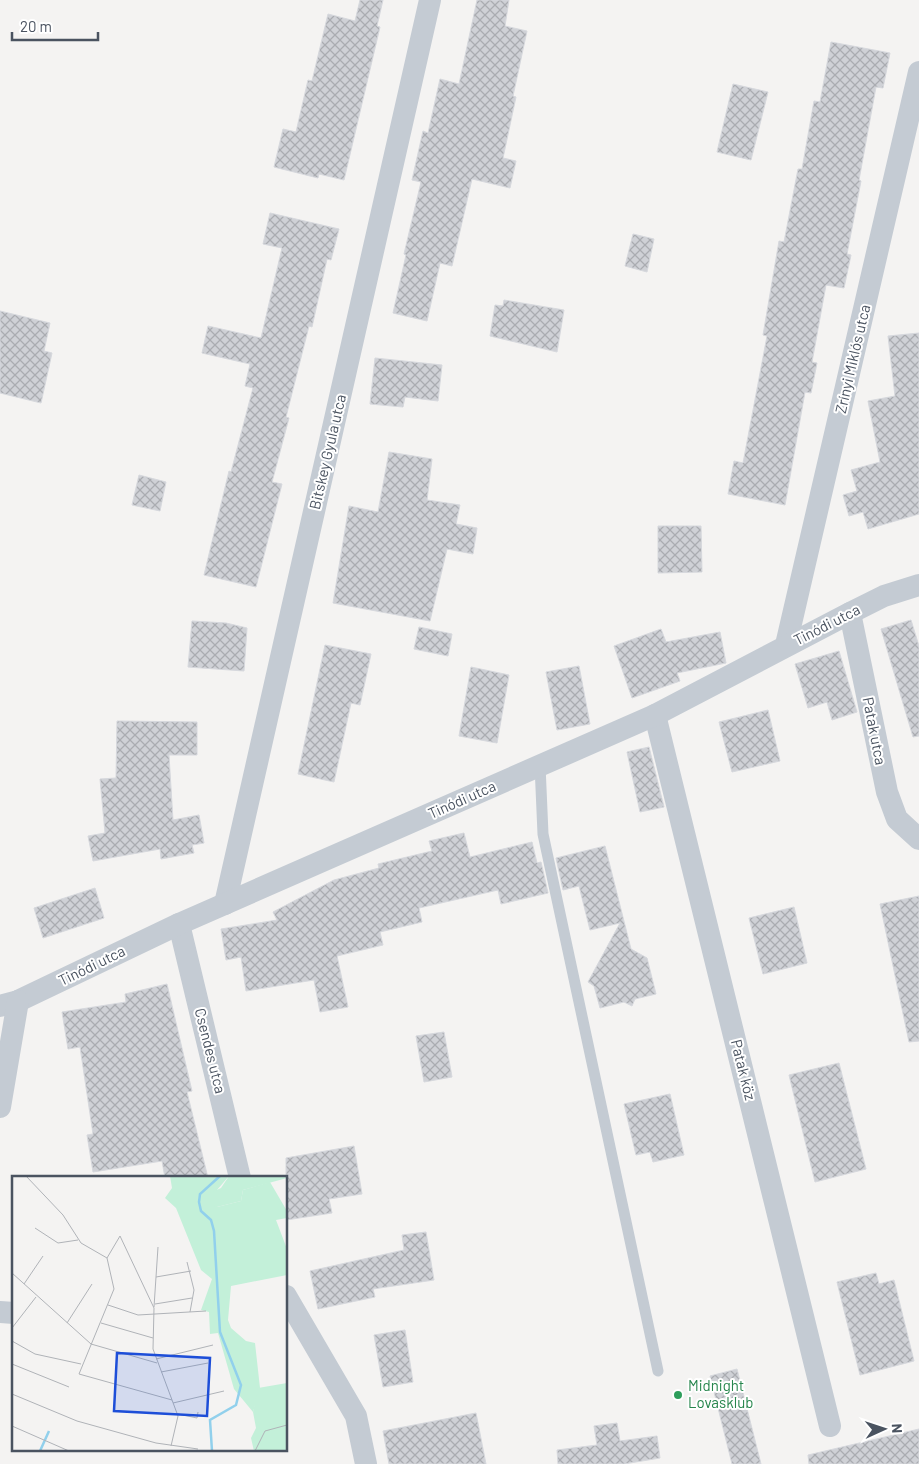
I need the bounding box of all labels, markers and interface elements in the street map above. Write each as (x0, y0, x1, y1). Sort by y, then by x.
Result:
scale bar (12, 10, 99, 42)
text: 20 m (20, 17, 52, 35)
street label: Zrínyi Miklós utca (831, 303, 873, 415)
street label: Bitskey Gyula utca (305, 392, 349, 511)
street label: Tinódi utca (790, 600, 863, 648)
street label: Patak utca (860, 695, 890, 766)
street label: Tinódi utca (425, 776, 498, 822)
street label: Tinódi utca (55, 941, 128, 989)
street label: Csendes utca (192, 1006, 230, 1095)
street label: Patak köz (728, 1037, 760, 1102)
inset map (12, 1176, 288, 1452)
place label: Midnight Lovasklub (688, 1376, 753, 1411)
marker: Midnight Lovasklub (672, 1389, 684, 1401)
north arrow (859, 1404, 909, 1454)
text: N (889, 1423, 906, 1433)

